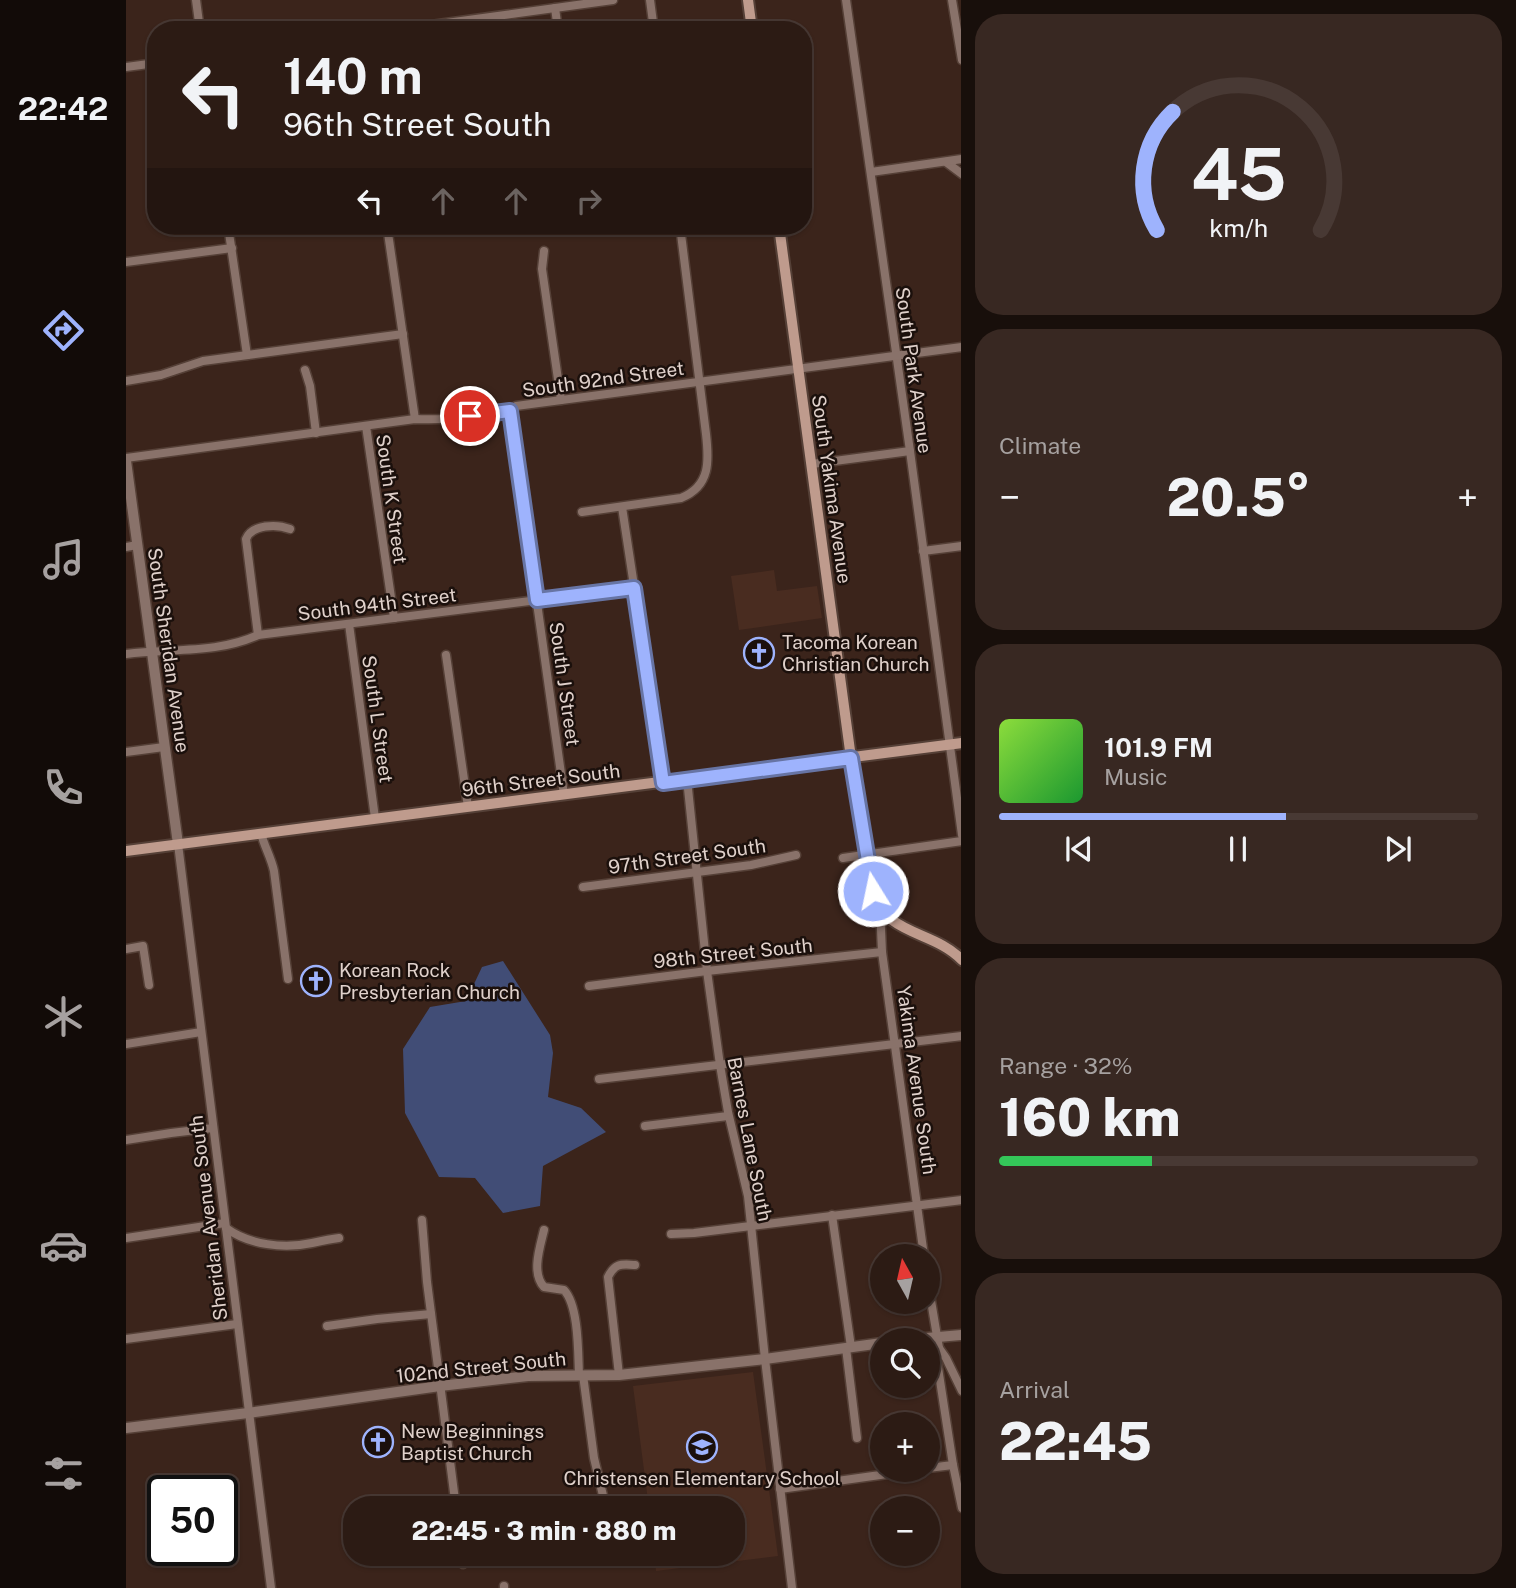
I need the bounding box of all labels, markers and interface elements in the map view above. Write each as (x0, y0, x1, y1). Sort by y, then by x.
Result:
text: 140 m (283, 47, 423, 105)
icon: left (168, 49, 259, 140)
text: 22:42 (18, 90, 108, 127)
text: 96th Street South (283, 106, 552, 143)
text: 45 (1190, 132, 1287, 217)
icon: left (351, 182, 389, 220)
icon: ahead (424, 182, 462, 220)
icon: ahead (497, 182, 535, 220)
icon: right (570, 182, 608, 220)
text: km/h (1209, 213, 1268, 243)
street label: South Park Avenue (891, 285, 937, 455)
icon: directions (39, 306, 88, 355)
street label: South 92nd Street (521, 357, 685, 401)
pin (440, 386, 500, 446)
street label: South Yakima Avenue (808, 393, 856, 585)
icon: arrive (451, 397, 489, 435)
text: Climate (999, 432, 1081, 459)
street label: South K Street (372, 433, 412, 565)
text: 20.5° (1166, 467, 1311, 528)
text: − (999, 475, 1020, 520)
text: + (1457, 475, 1478, 520)
icon: music (39, 535, 88, 584)
street label: South Sheridan Avenue (144, 546, 194, 754)
street label: South 94th Street (296, 583, 458, 625)
street label: South J Street (545, 621, 585, 747)
place label: Tacoma Korean Christian Church (782, 631, 929, 675)
church icon: Tacoma Korean Christian Church (742, 636, 776, 670)
street label: South L Street (358, 654, 398, 784)
text: 101.9 FM (1104, 732, 1213, 763)
street label: 96th Street South (461, 759, 621, 801)
icon: phone (39, 763, 88, 812)
text: Music (1104, 763, 1168, 790)
icon: previous (1060, 830, 1098, 868)
icon: pause (1219, 830, 1257, 868)
icon: next (1379, 830, 1417, 868)
street label: 97th Street South (607, 834, 767, 878)
position arrow (836, 854, 910, 928)
street label: 98th Street South (652, 934, 814, 972)
place label: Korean Rock Presbyterian Church (339, 959, 520, 1003)
church icon: Korean Rock Presbyterian Church (299, 964, 333, 998)
street label: Yakima Avenue South (893, 984, 941, 1176)
icon: climate (39, 992, 88, 1041)
text: Range · 32% (999, 1052, 1132, 1079)
street label: Barnes Lane South (723, 1055, 777, 1223)
text: 160 km (999, 1087, 1180, 1148)
street label: Sheridan Avenue South (184, 1114, 232, 1322)
icon: car (39, 1221, 88, 1270)
north arrow (870, 1244, 940, 1314)
map controls (870, 1244, 940, 1566)
button: search (870, 1328, 940, 1398)
street label: 102nd Street South (395, 1347, 567, 1387)
text: Arrival (999, 1376, 1070, 1403)
text: 22:45 (999, 1411, 1152, 1472)
button: + (870, 1412, 940, 1482)
place label: New Beginnings Baptist Church (401, 1420, 544, 1464)
church icon: New Beginnings Baptist Church (361, 1425, 395, 1459)
school or university icon: Christensen Elementary School (685, 1430, 719, 1464)
icon: filters (39, 1449, 88, 1498)
place label: Christensen Elementary School (564, 1467, 841, 1489)
speed limit sign: 50 (147, 1475, 238, 1566)
button: − (870, 1496, 940, 1566)
text: 22:45 · 3 min · 880 m (412, 1515, 676, 1546)

